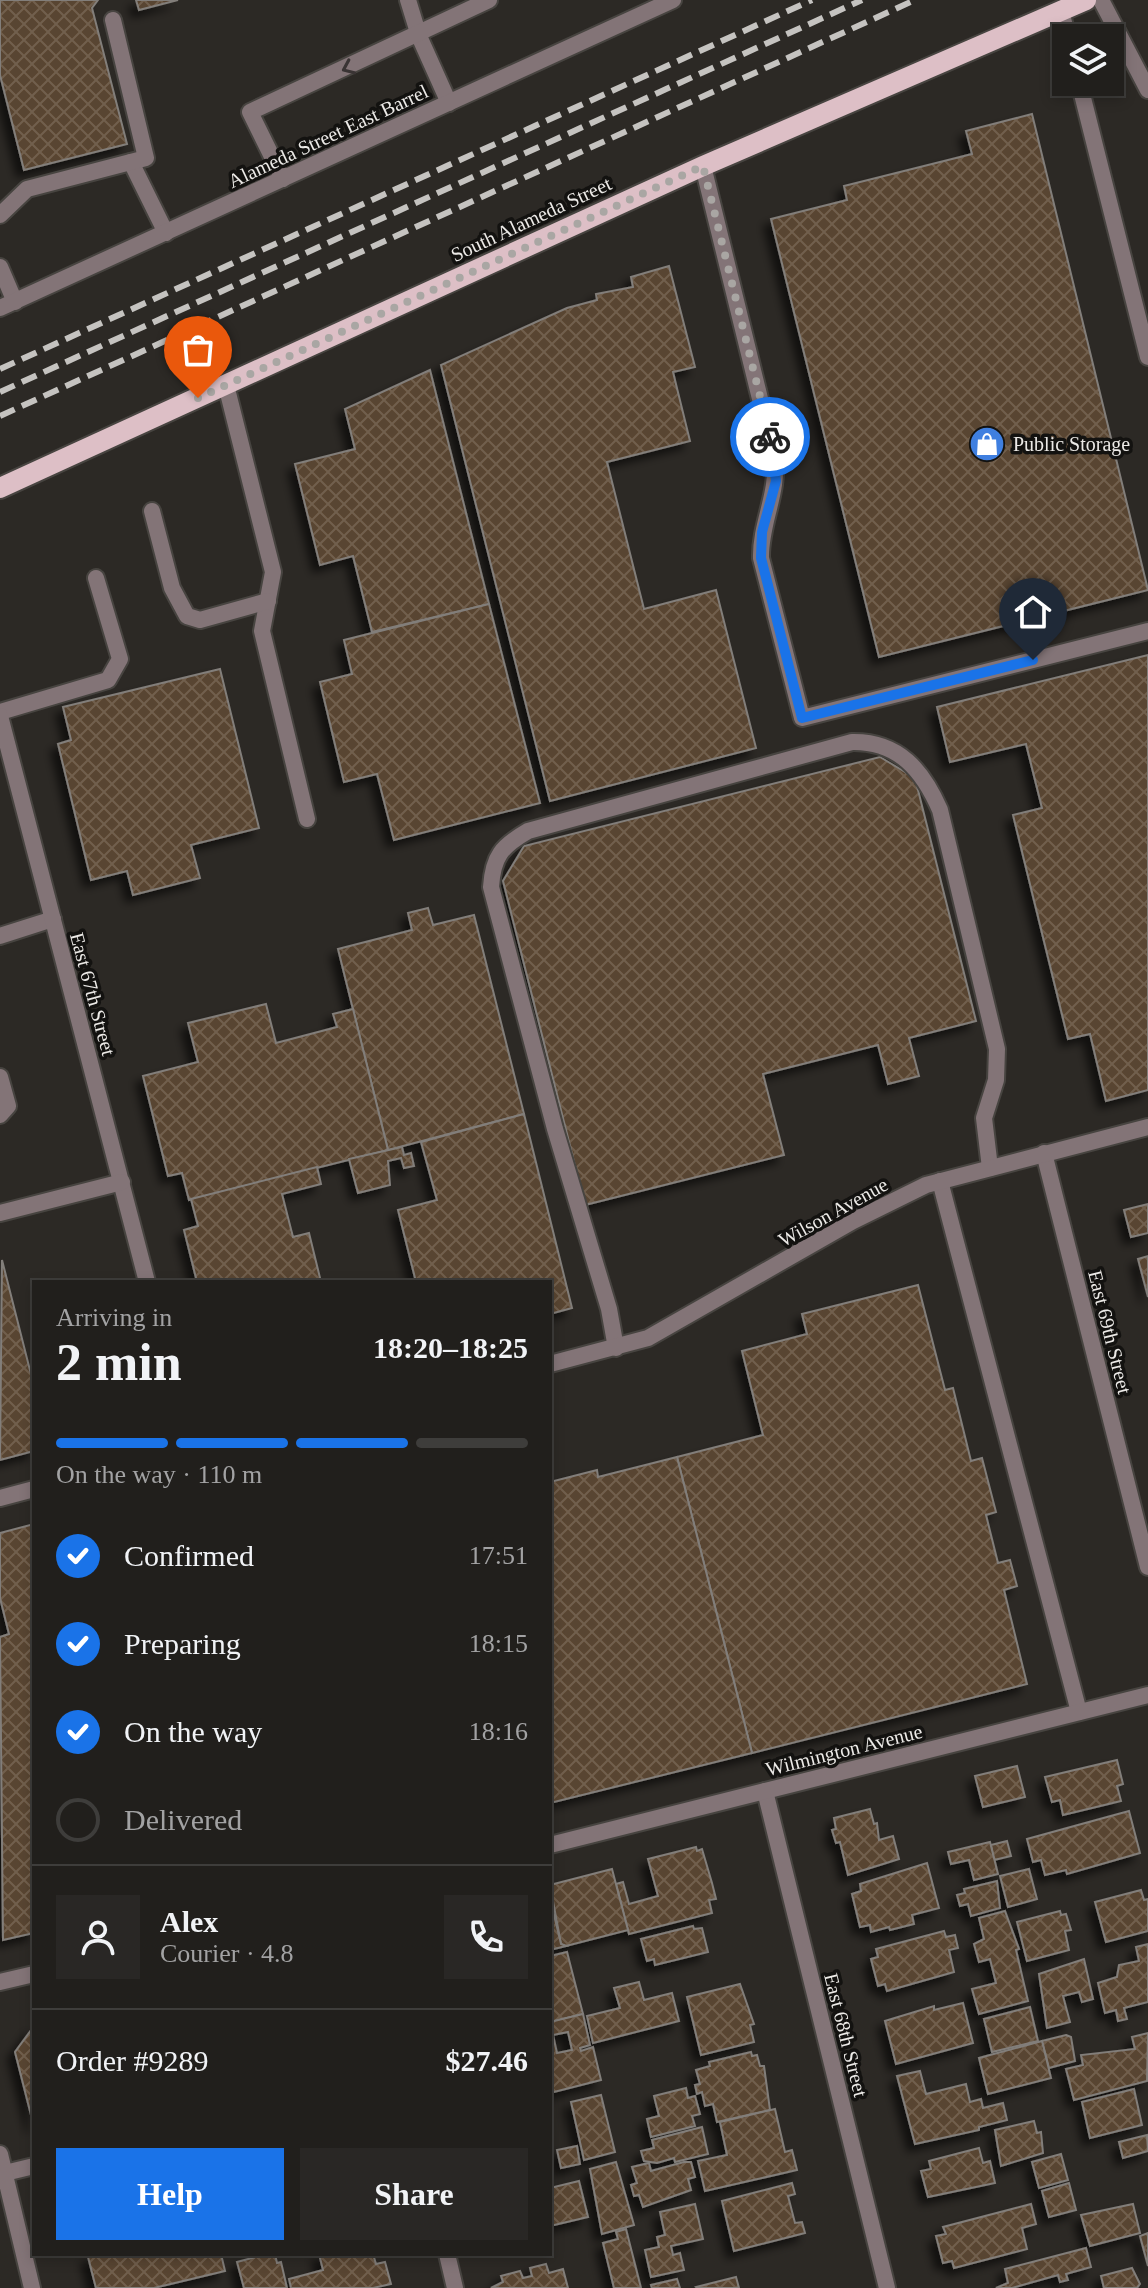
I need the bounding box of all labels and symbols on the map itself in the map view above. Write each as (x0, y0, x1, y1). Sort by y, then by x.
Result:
one-way arrow (342, 58, 356, 74)
street label: Alameda Street East Barrel (224, 80, 432, 192)
street label: South Alameda Street (447, 172, 615, 266)
pin (164, 316, 232, 398)
courier (730, 397, 810, 477)
shop icon: Public Storage (968, 425, 1006, 463)
place label: Public Storage (1013, 433, 1130, 456)
pin (999, 578, 1067, 660)
street label: East 67th Street (66, 930, 120, 1058)
street label: Wilson Avenue (774, 1173, 892, 1251)
street label: East 69th Street (1084, 1268, 1136, 1397)
street label: Wilmington Avenue (763, 1720, 925, 1781)
street label: East 68th Street (820, 1971, 872, 2100)

